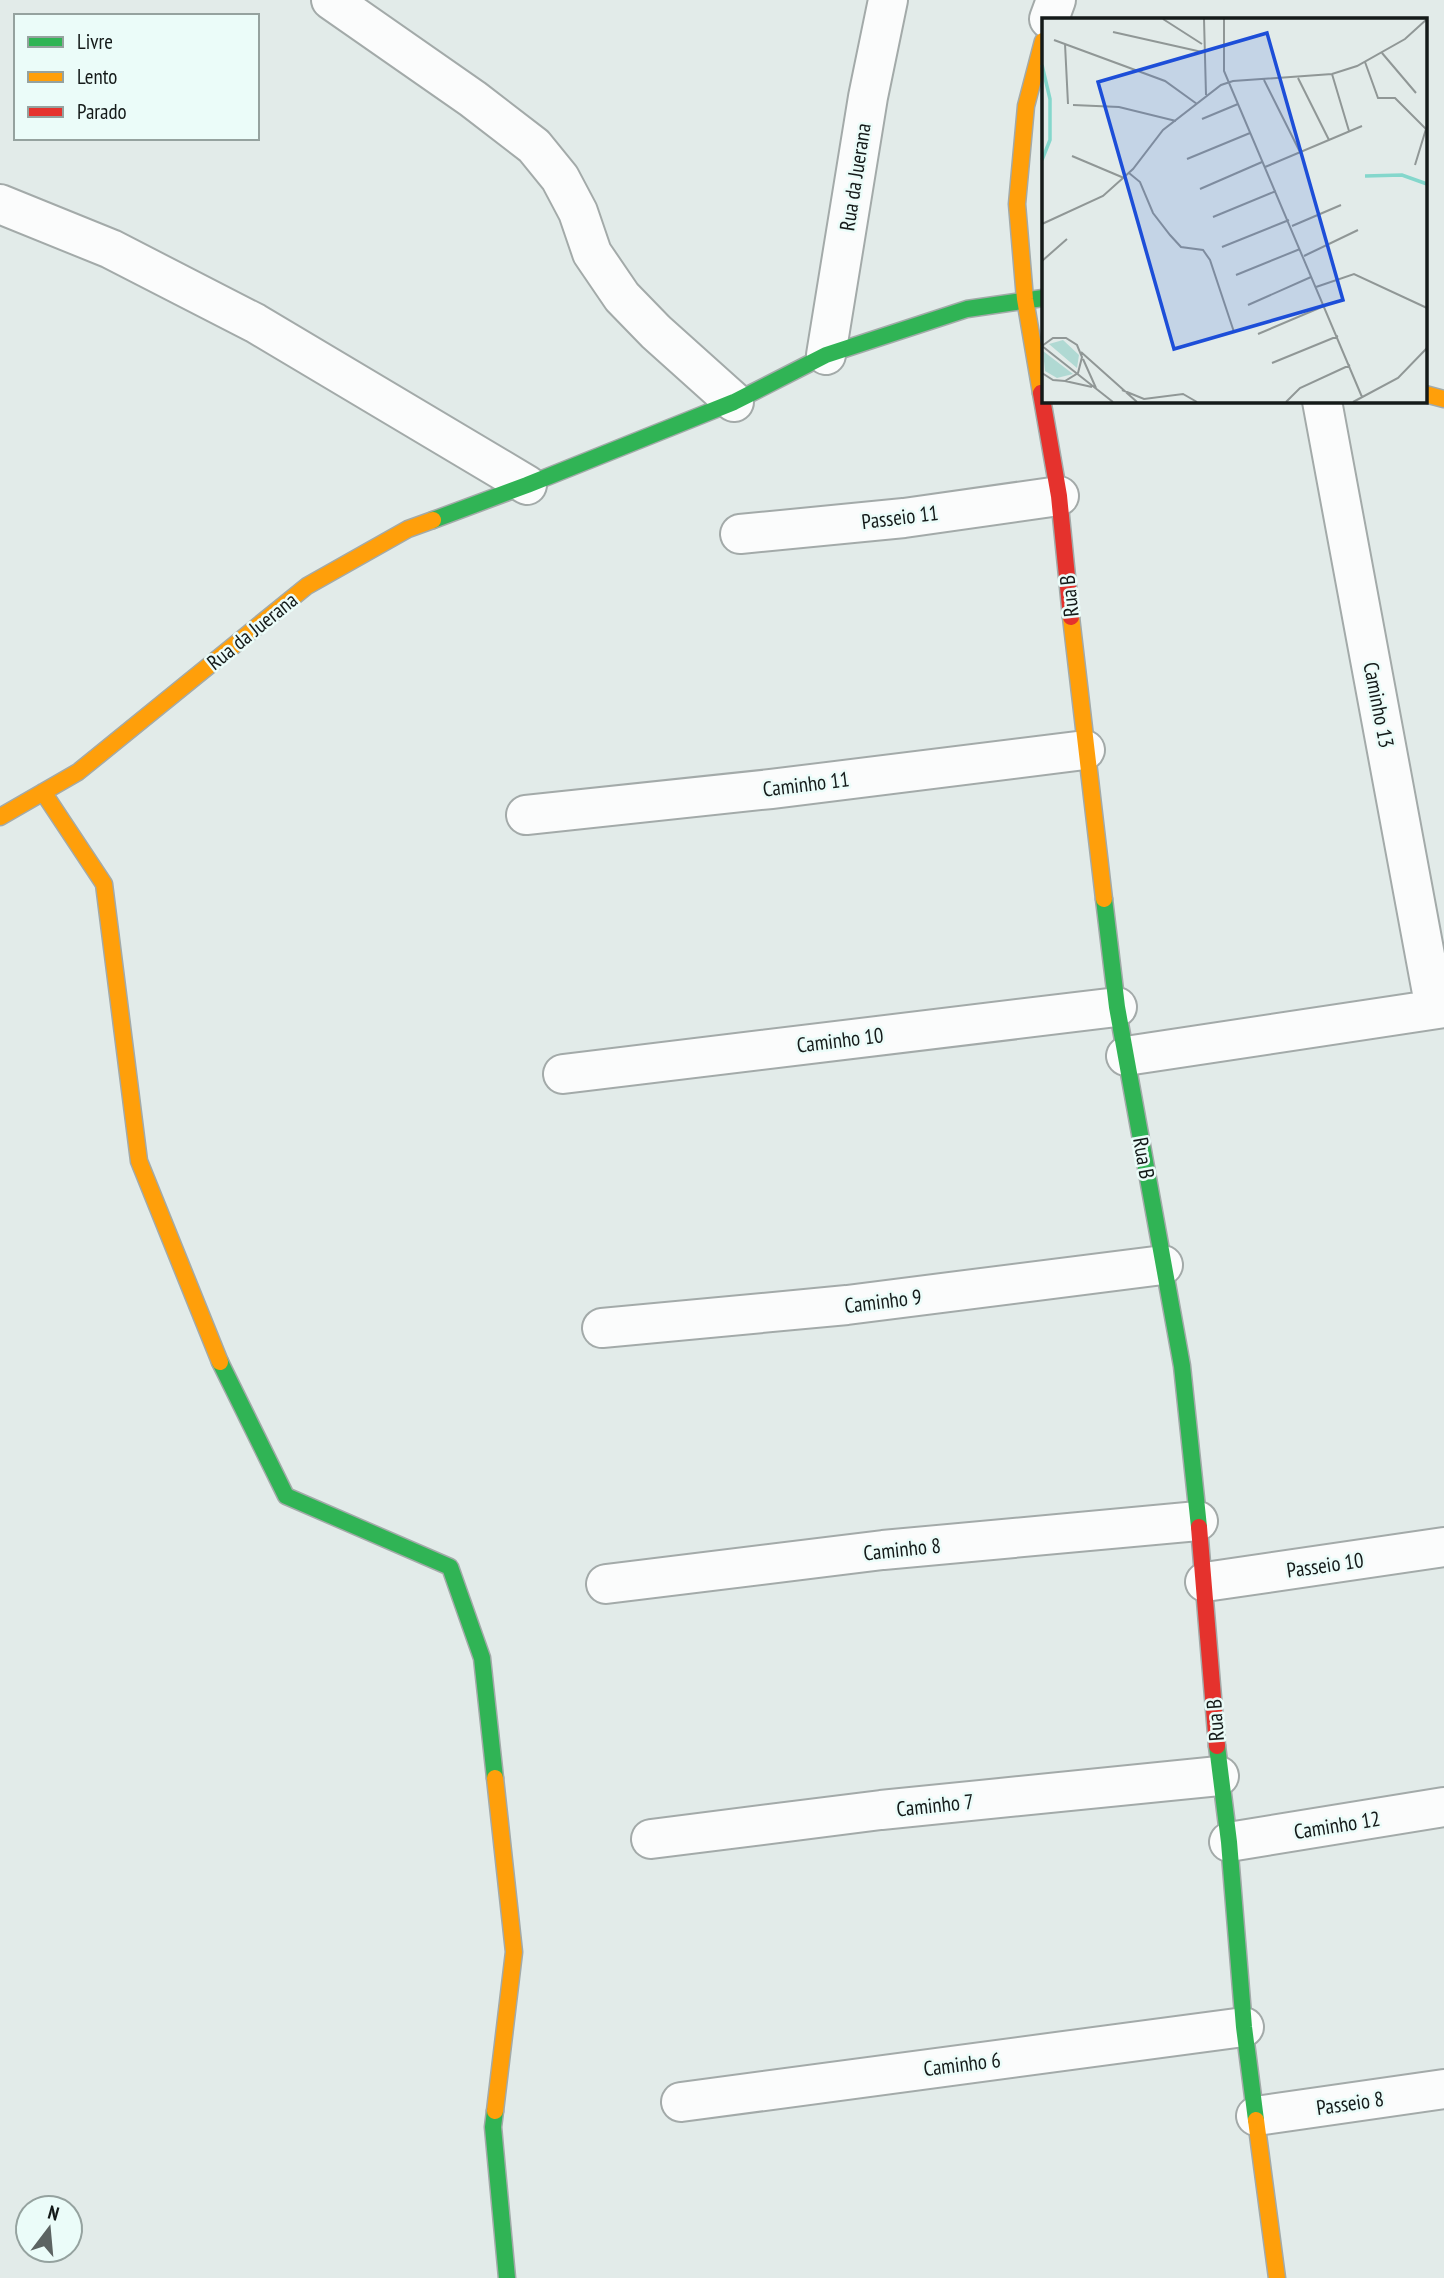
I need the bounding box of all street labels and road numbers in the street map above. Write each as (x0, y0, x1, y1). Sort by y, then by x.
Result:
street label: Rua da Juerana (833, 121, 877, 233)
street label: Passeio 11 (860, 499, 940, 535)
street label: Rua B (1053, 574, 1085, 618)
street label: Rua da Juerana (201, 586, 303, 676)
street label: Caminho 13 (1357, 660, 1401, 750)
street label: Caminho 11 (761, 765, 851, 803)
street label: Caminho 10 (795, 1021, 885, 1059)
street label: Rua B (1127, 1135, 1161, 1181)
street label: Caminho 9 (843, 1283, 923, 1319)
street label: Caminho 8 (862, 1532, 942, 1566)
street label: Passeio 10 (1285, 1546, 1365, 1584)
street label: Rua B (1200, 1698, 1230, 1742)
street label: Caminho 7 (895, 1788, 975, 1822)
street label: Caminho 12 (1292, 1805, 1382, 1845)
street label: Caminho 6 (922, 2046, 1002, 2082)
street label: Passeio 8 (1315, 2085, 1385, 2121)

